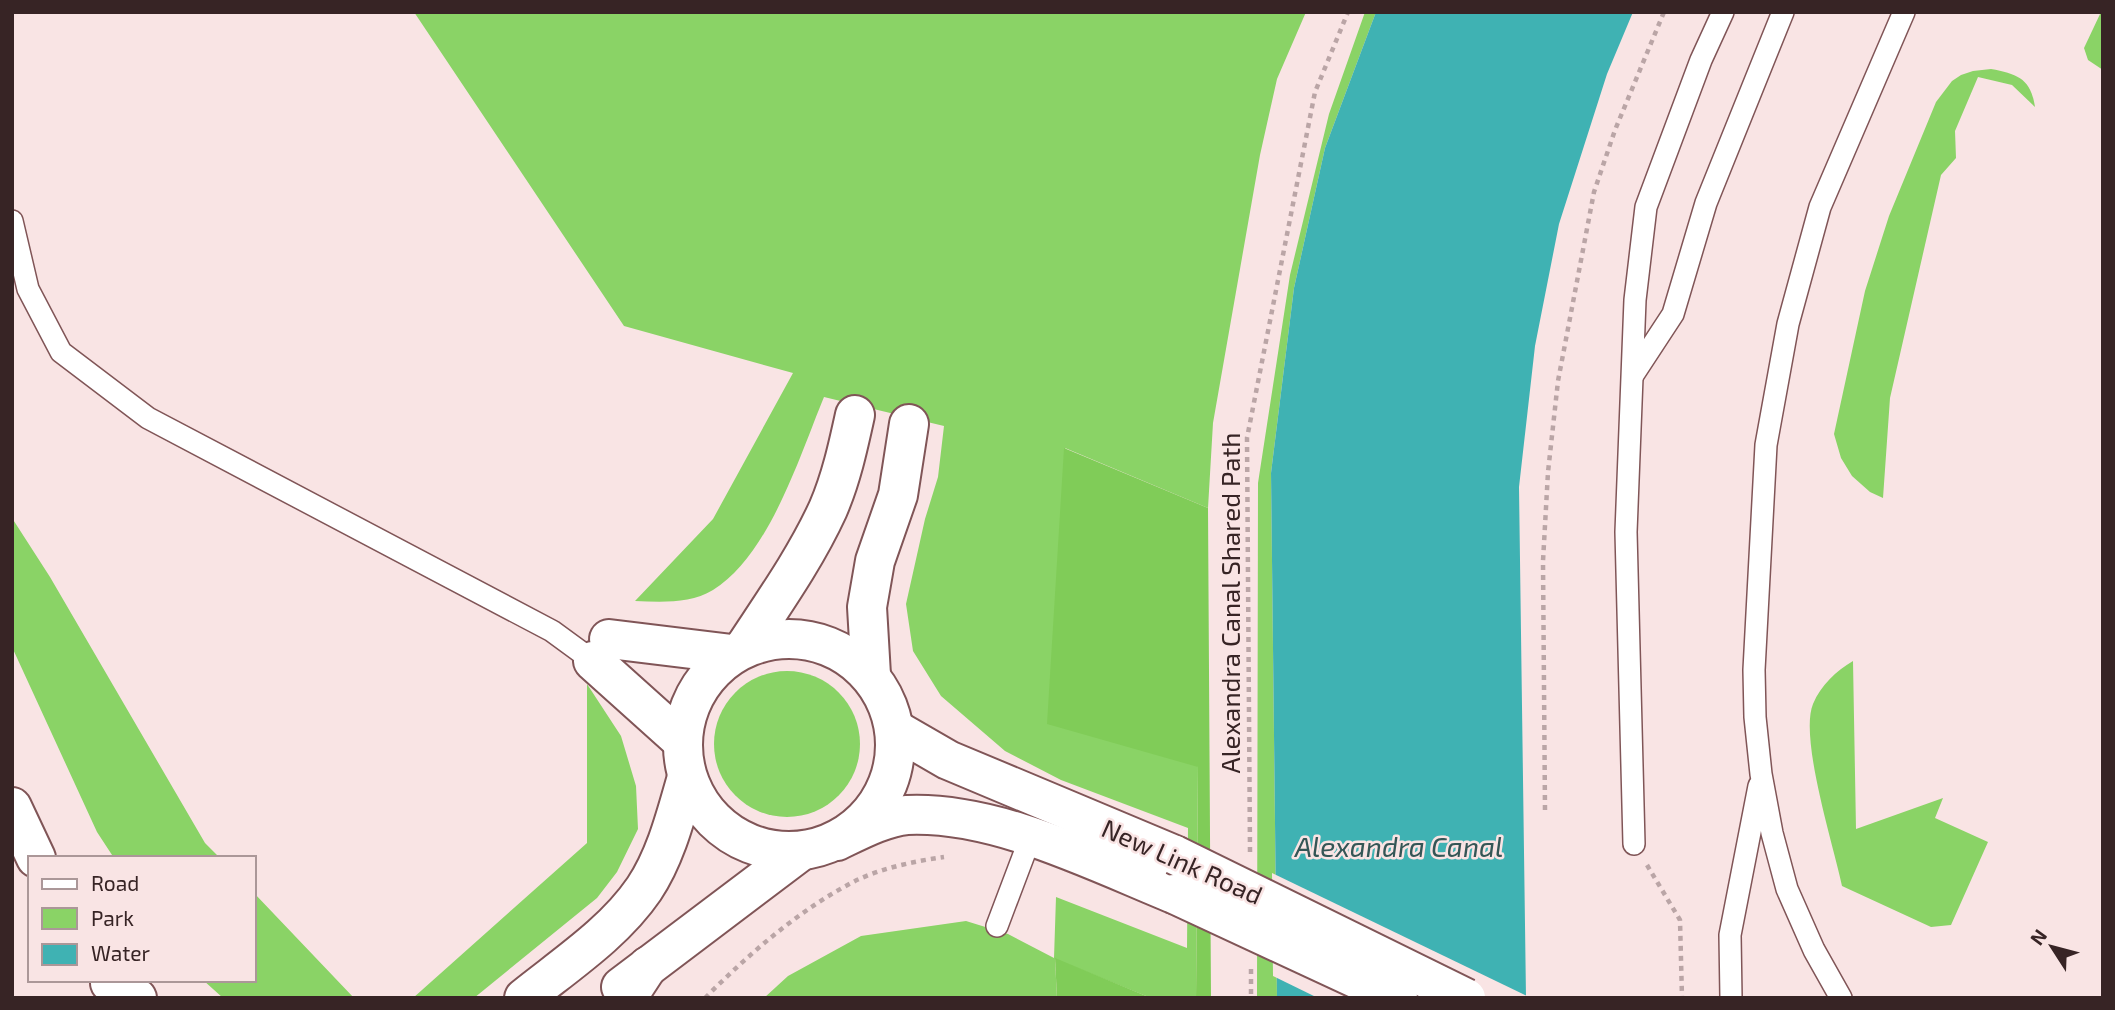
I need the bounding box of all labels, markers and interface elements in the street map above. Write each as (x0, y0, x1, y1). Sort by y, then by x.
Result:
street label: Alexandra Canal Shared Path (1214, 433, 1245, 773)
street label: New Link Road (1097, 811, 1268, 910)
water label: Alexandra Canal (1294, 829, 1503, 863)
legend (28, 856, 256, 982)
text: Road (91, 870, 139, 895)
text: Park (91, 905, 134, 930)
north arrow (2017, 912, 2087, 982)
text: N (2025, 924, 2051, 949)
text: Water (91, 940, 150, 965)

